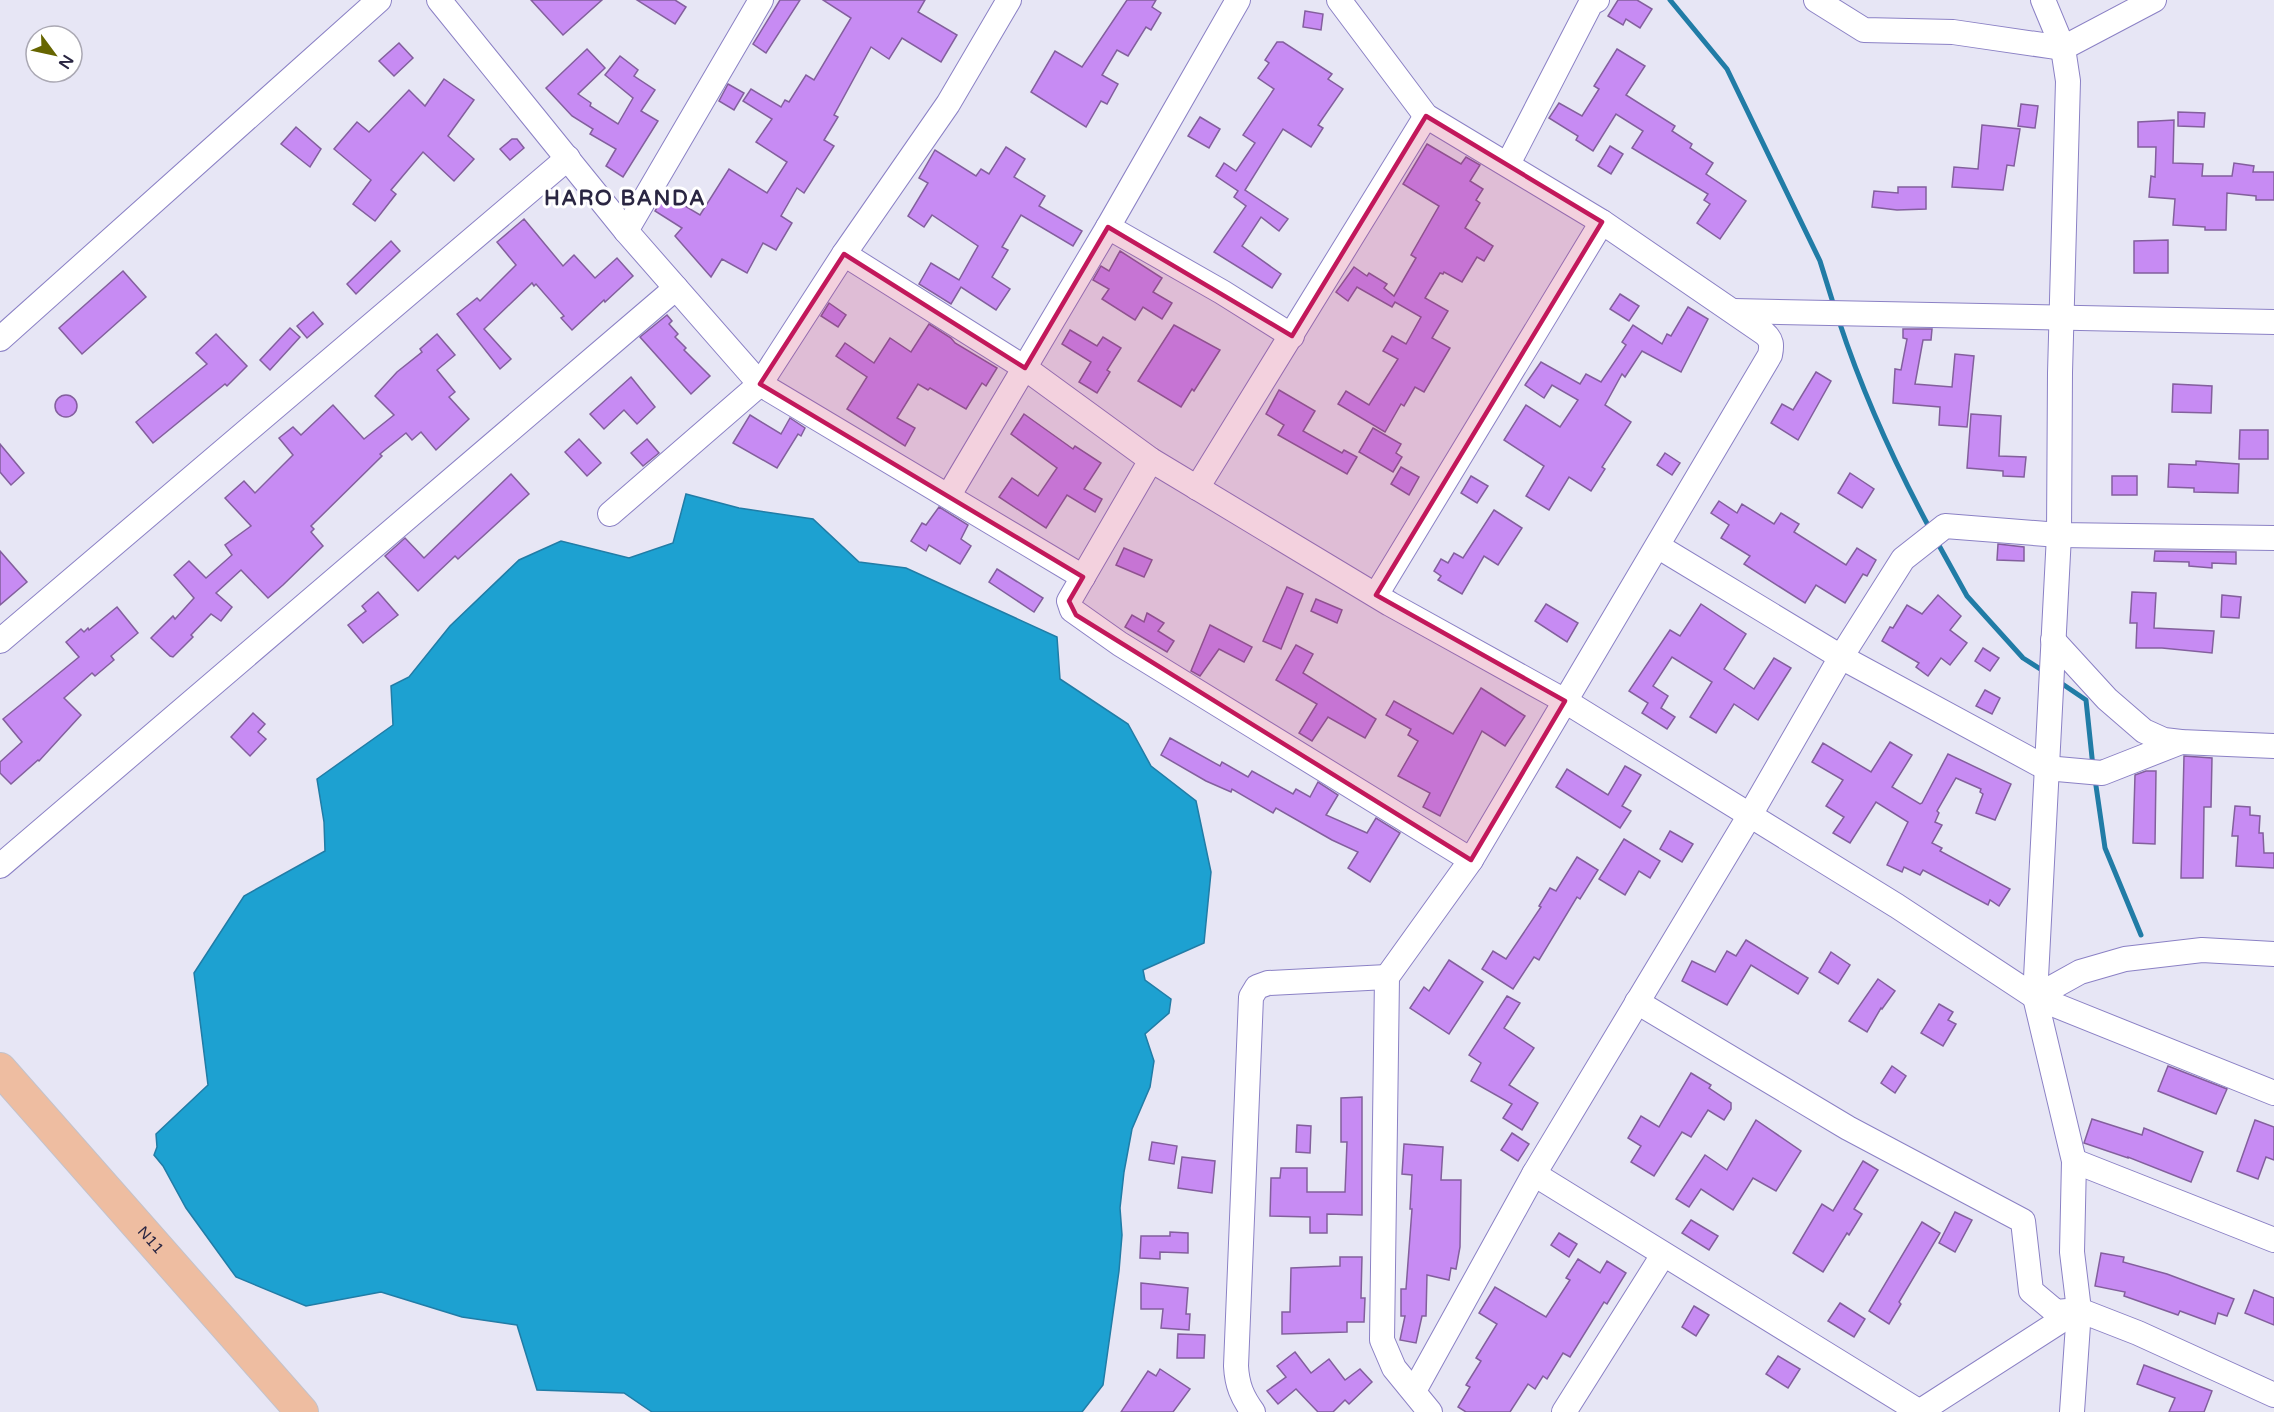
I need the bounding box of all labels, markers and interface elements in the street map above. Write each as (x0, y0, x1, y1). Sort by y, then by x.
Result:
north arrow (24, 24, 84, 84)
text: N (54, 51, 78, 72)
district label: HARO BANDA (544, 186, 706, 211)
street label: N11 (134, 1223, 168, 1258)

